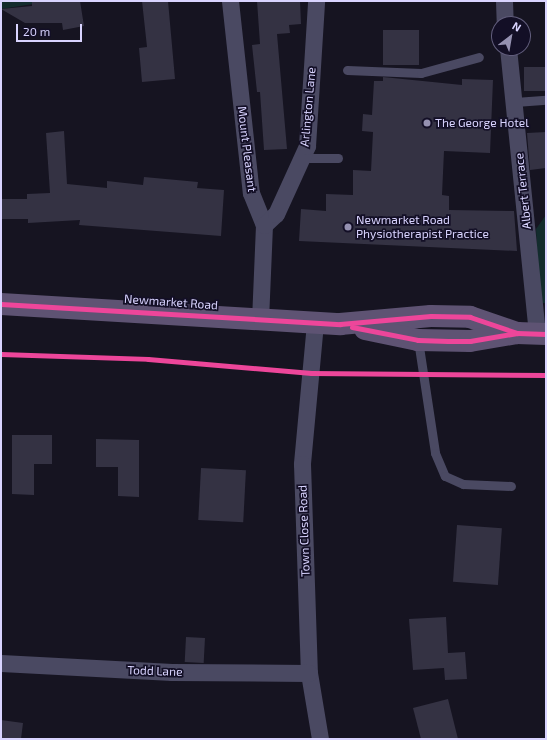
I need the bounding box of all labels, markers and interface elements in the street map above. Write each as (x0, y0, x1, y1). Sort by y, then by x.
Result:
scale bar (18, 16, 84, 42)
north arrow (491, 16, 531, 56)
text: N (510, 19, 524, 34)
text: 20 m (23, 24, 50, 38)
street label: Arlington Lane (297, 67, 319, 147)
street label: Mount Pleasant (235, 105, 259, 193)
place label: The George Hotel (435, 116, 529, 130)
marker: The George Hotel (422, 118, 432, 128)
street label: Albert Terrace (512, 152, 534, 230)
place label: Newmarket Road Physiotherapist Practice (356, 213, 489, 241)
marker: Newmarket Road Physiotherapist Practice (343, 222, 353, 232)
street label: Newmarket Road (124, 292, 218, 312)
street label: Town Close Road (295, 485, 313, 577)
street label: Todd Lane (127, 663, 183, 679)

